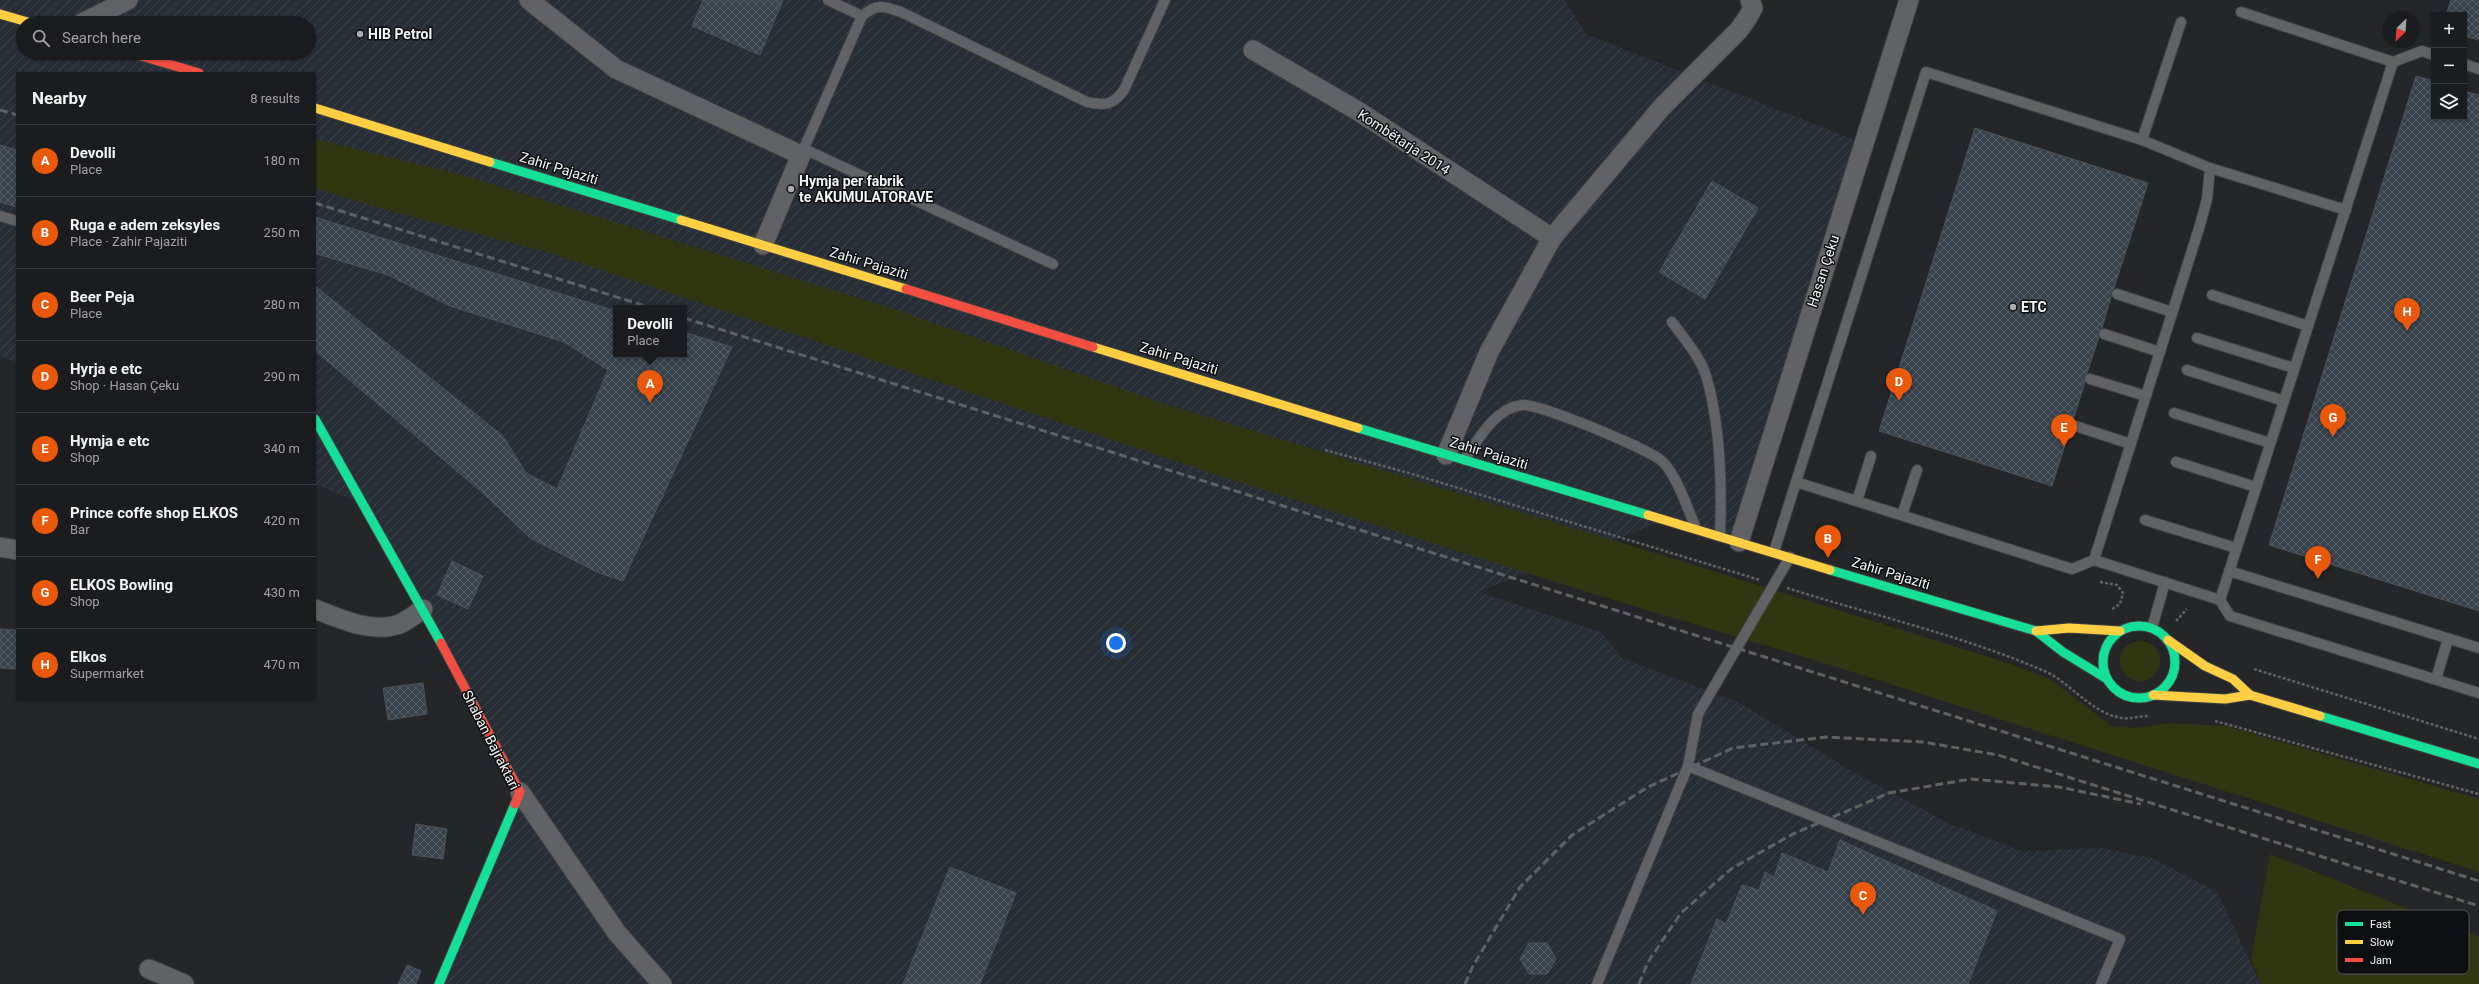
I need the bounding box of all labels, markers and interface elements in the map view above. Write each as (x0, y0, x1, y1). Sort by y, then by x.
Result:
north arrow (2383, 12, 2419, 48)
map controls (2431, 12, 2467, 120)
button: + (2431, 12, 2467, 48)
search box (16, 16, 316, 60)
place label: HIB Petrol (368, 26, 432, 42)
icon: search (30, 27, 52, 49)
text: Search here (62, 29, 141, 47)
marker: HIB Petrol (355, 29, 365, 39)
button: − (2431, 48, 2467, 84)
button: layers (2431, 84, 2467, 120)
text: Nearby (32, 88, 87, 108)
text: 8 results (250, 91, 300, 106)
street label: Kombëtarja 2014 (1355, 106, 1453, 178)
text: Devolli (70, 144, 116, 162)
street label: Zahir Pajaziti (518, 149, 600, 187)
text: A (41, 153, 49, 168)
text: 180 m (263, 153, 300, 168)
text: Place (70, 162, 102, 177)
place label: Hymja per fabrik te AKUMULATORAVE (799, 173, 933, 205)
marker: Hymja per fabrik te AKUMULATORAVE (786, 184, 796, 194)
text: Ruga e adem zeksyles (70, 216, 220, 234)
text: B (41, 225, 49, 240)
text: 250 m (263, 225, 300, 240)
street label: Hasan Çeku (1804, 233, 1842, 309)
text: Place · Zahir Pajaziti (70, 234, 187, 249)
street label: Zahir Pajaziti (828, 244, 910, 282)
text: Beer Peja (70, 288, 135, 306)
text: C (41, 297, 49, 312)
text: 280 m (263, 297, 300, 312)
pin: H (2394, 298, 2420, 331)
place label: ETC (2021, 299, 2047, 315)
marker: ETC (2008, 302, 2018, 312)
popup (613, 305, 687, 357)
text: Place (70, 306, 102, 321)
text: Devolli (627, 315, 673, 333)
text: Place (627, 333, 659, 348)
street label: Zahir Pajaziti (1138, 339, 1220, 377)
text: Hyrja e etc (70, 360, 142, 378)
pin: D (1886, 368, 1912, 401)
text: D (41, 369, 49, 384)
text: 290 m (263, 369, 300, 384)
pin: A (637, 370, 663, 403)
text: Shop · Hasan Çeku (70, 378, 179, 393)
pin: G (2320, 404, 2346, 437)
pin: E (2051, 414, 2077, 447)
text: Hymja e etc (70, 432, 150, 450)
street label: Zahir Pajaziti (1448, 434, 1530, 472)
text: E (41, 441, 49, 456)
text: 340 m (263, 441, 300, 456)
text: Shop (70, 450, 100, 465)
text: Prince coffe shop ELKOS (70, 504, 238, 522)
text: F (41, 513, 49, 528)
text: 420 m (263, 513, 300, 528)
text: Bar (70, 522, 90, 537)
pin: B (1815, 525, 1841, 558)
pin: F (2305, 546, 2331, 579)
street label: Zahir Pajaziti (1850, 554, 1932, 592)
text: ELKOS Bowling (70, 576, 173, 594)
text: G (41, 585, 49, 600)
text: 430 m (263, 585, 300, 600)
text: Shop (70, 594, 100, 609)
your location (1106, 633, 1126, 653)
text: Elkos (70, 648, 107, 666)
text: H (40, 657, 50, 672)
text: 470 m (263, 657, 300, 672)
text: Supermarket (70, 666, 144, 681)
street label: Shaban Bajraktari (459, 688, 523, 792)
pin: C (1850, 882, 1876, 915)
legend (2337, 910, 2469, 974)
text: Fast (2370, 918, 2392, 931)
text: Slow (2370, 936, 2394, 949)
text: Jam (2370, 954, 2392, 967)

